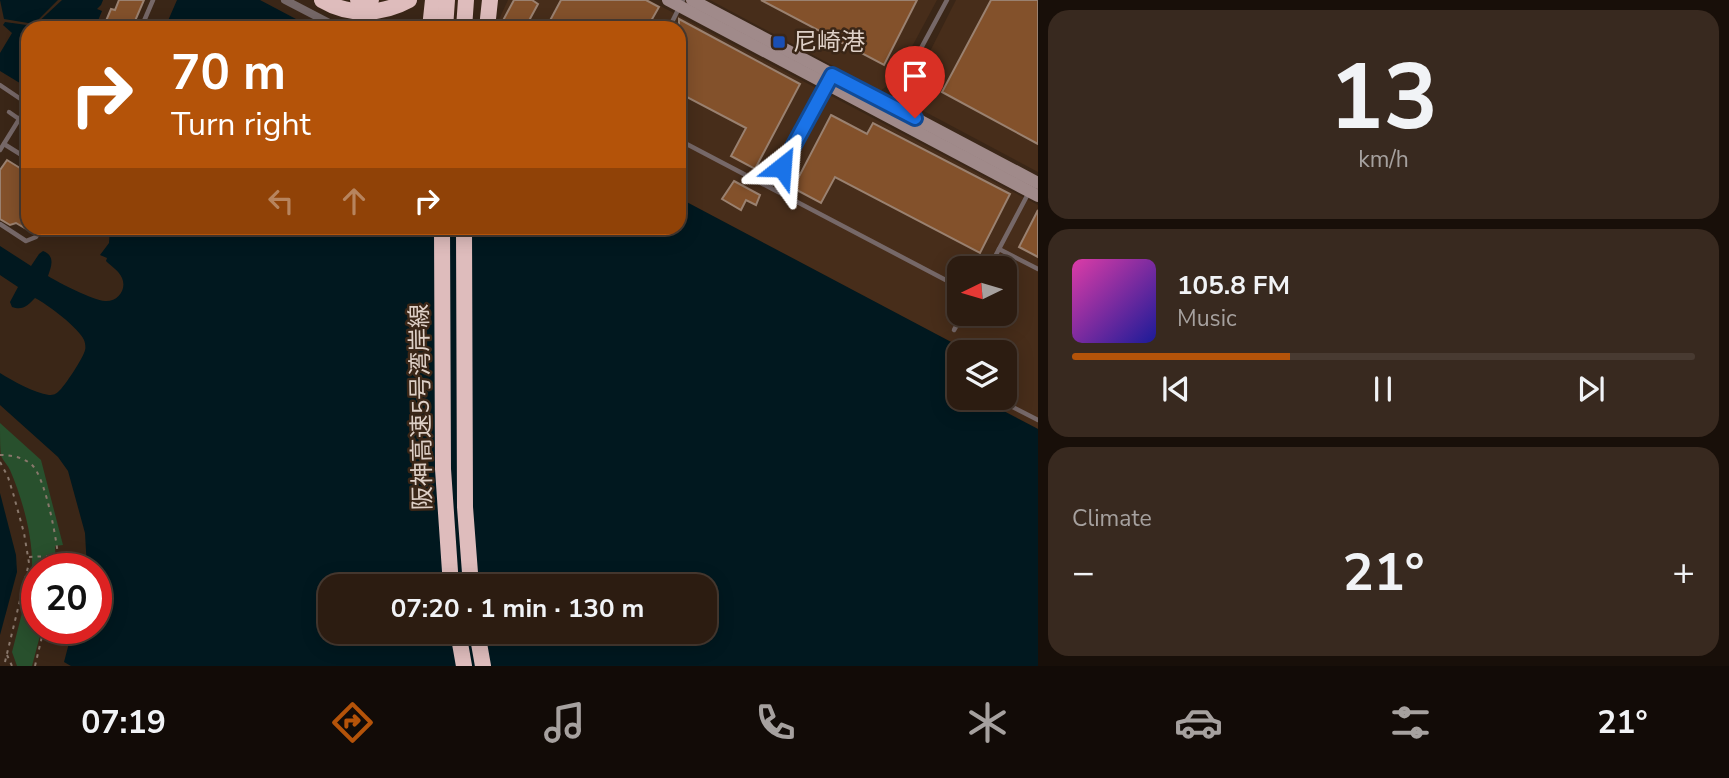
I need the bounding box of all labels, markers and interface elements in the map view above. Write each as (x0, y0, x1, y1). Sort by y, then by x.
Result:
place label: 尼崎港 (793, 26, 865, 58)
marker: 尼崎港 (771, 34, 787, 50)
text: 13 (1329, 36, 1438, 160)
text: 70 m (171, 39, 286, 106)
pin (885, 46, 945, 118)
icon: right (56, 49, 147, 140)
icon: arrive (896, 57, 934, 95)
text: Turn right (171, 103, 311, 146)
position arrow (745, 130, 819, 204)
text: km/h (1358, 144, 1409, 175)
icon: left (262, 182, 300, 220)
icon: ahead (335, 182, 373, 220)
icon: right (408, 182, 446, 220)
north arrow (947, 256, 1017, 326)
map controls (947, 256, 1017, 410)
text: 105.8 FM (1177, 268, 1290, 303)
text: Music (1177, 303, 1237, 334)
street label: 阪神高速5号湾岸線 (403, 304, 439, 510)
button: layers (947, 340, 1017, 410)
icon: previous (1157, 370, 1195, 408)
icon: pause (1364, 370, 1402, 408)
icon: next (1572, 370, 1610, 408)
text: Climate (1072, 503, 1152, 534)
text: 21° (1342, 537, 1425, 608)
text: − (1072, 547, 1095, 598)
text: + (1672, 547, 1695, 598)
speed limit sign: 20 (21, 553, 112, 644)
text: 07:20 · 1 min · 130 m (391, 591, 644, 626)
icon: directions (328, 698, 377, 747)
icon: music (540, 698, 589, 747)
icon: phone (751, 698, 800, 747)
icon: climate (963, 698, 1012, 747)
icon: car (1174, 698, 1223, 747)
icon: filters (1386, 698, 1435, 747)
text: 07:19 (81, 701, 166, 744)
text: 21° (1597, 701, 1648, 744)

